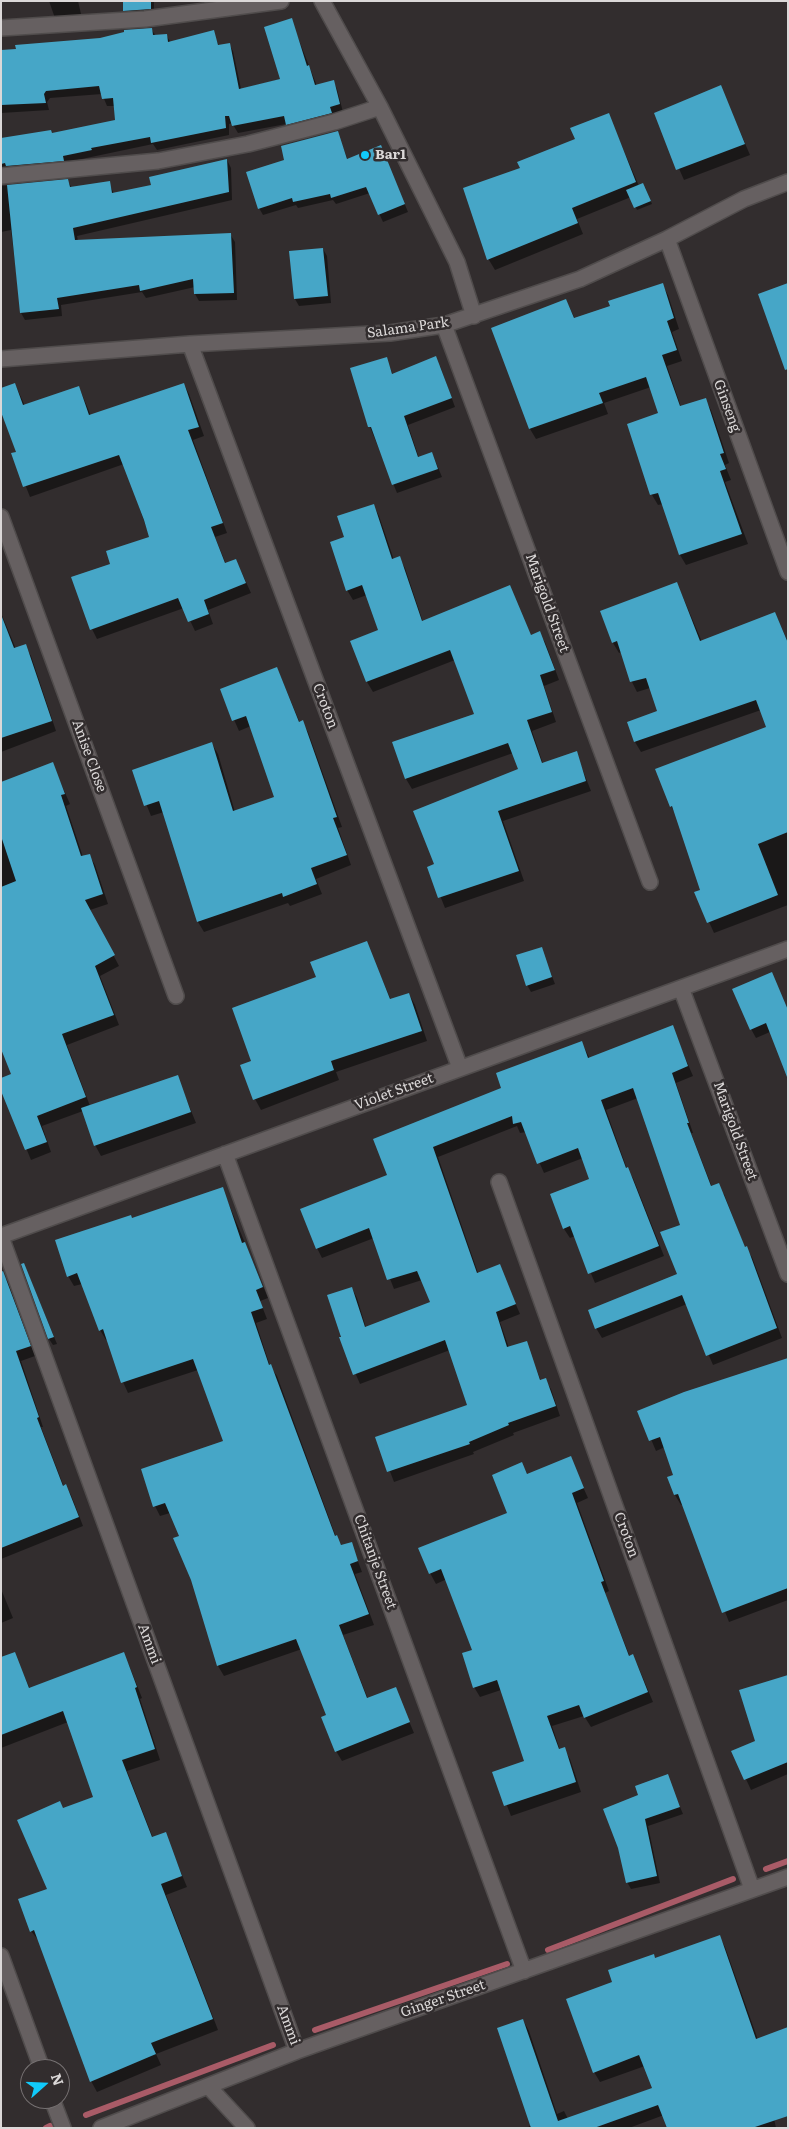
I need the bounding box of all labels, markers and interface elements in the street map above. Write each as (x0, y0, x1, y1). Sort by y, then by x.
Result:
place label: Bar1 (375, 147, 406, 163)
marker: Bar1 (359, 149, 371, 161)
street label: Salama Park (366, 314, 450, 342)
street label: Ginseng (710, 377, 744, 435)
street label: Marigold Street (521, 551, 573, 655)
street label: Croton (309, 681, 341, 731)
street label: Anise Close (68, 717, 110, 795)
street label: Violet Street (352, 1070, 436, 1114)
street label: Marigold Street (709, 1079, 761, 1183)
street label: Croton (610, 1510, 642, 1560)
street label: Chitanje Street (350, 1512, 400, 1612)
street label: Ammi (134, 1622, 164, 1666)
street label: Ginger Street (398, 1977, 488, 2021)
street label: Ammi (273, 2003, 303, 2047)
north arrow (20, 2059, 70, 2109)
text: N (47, 2070, 70, 2088)

